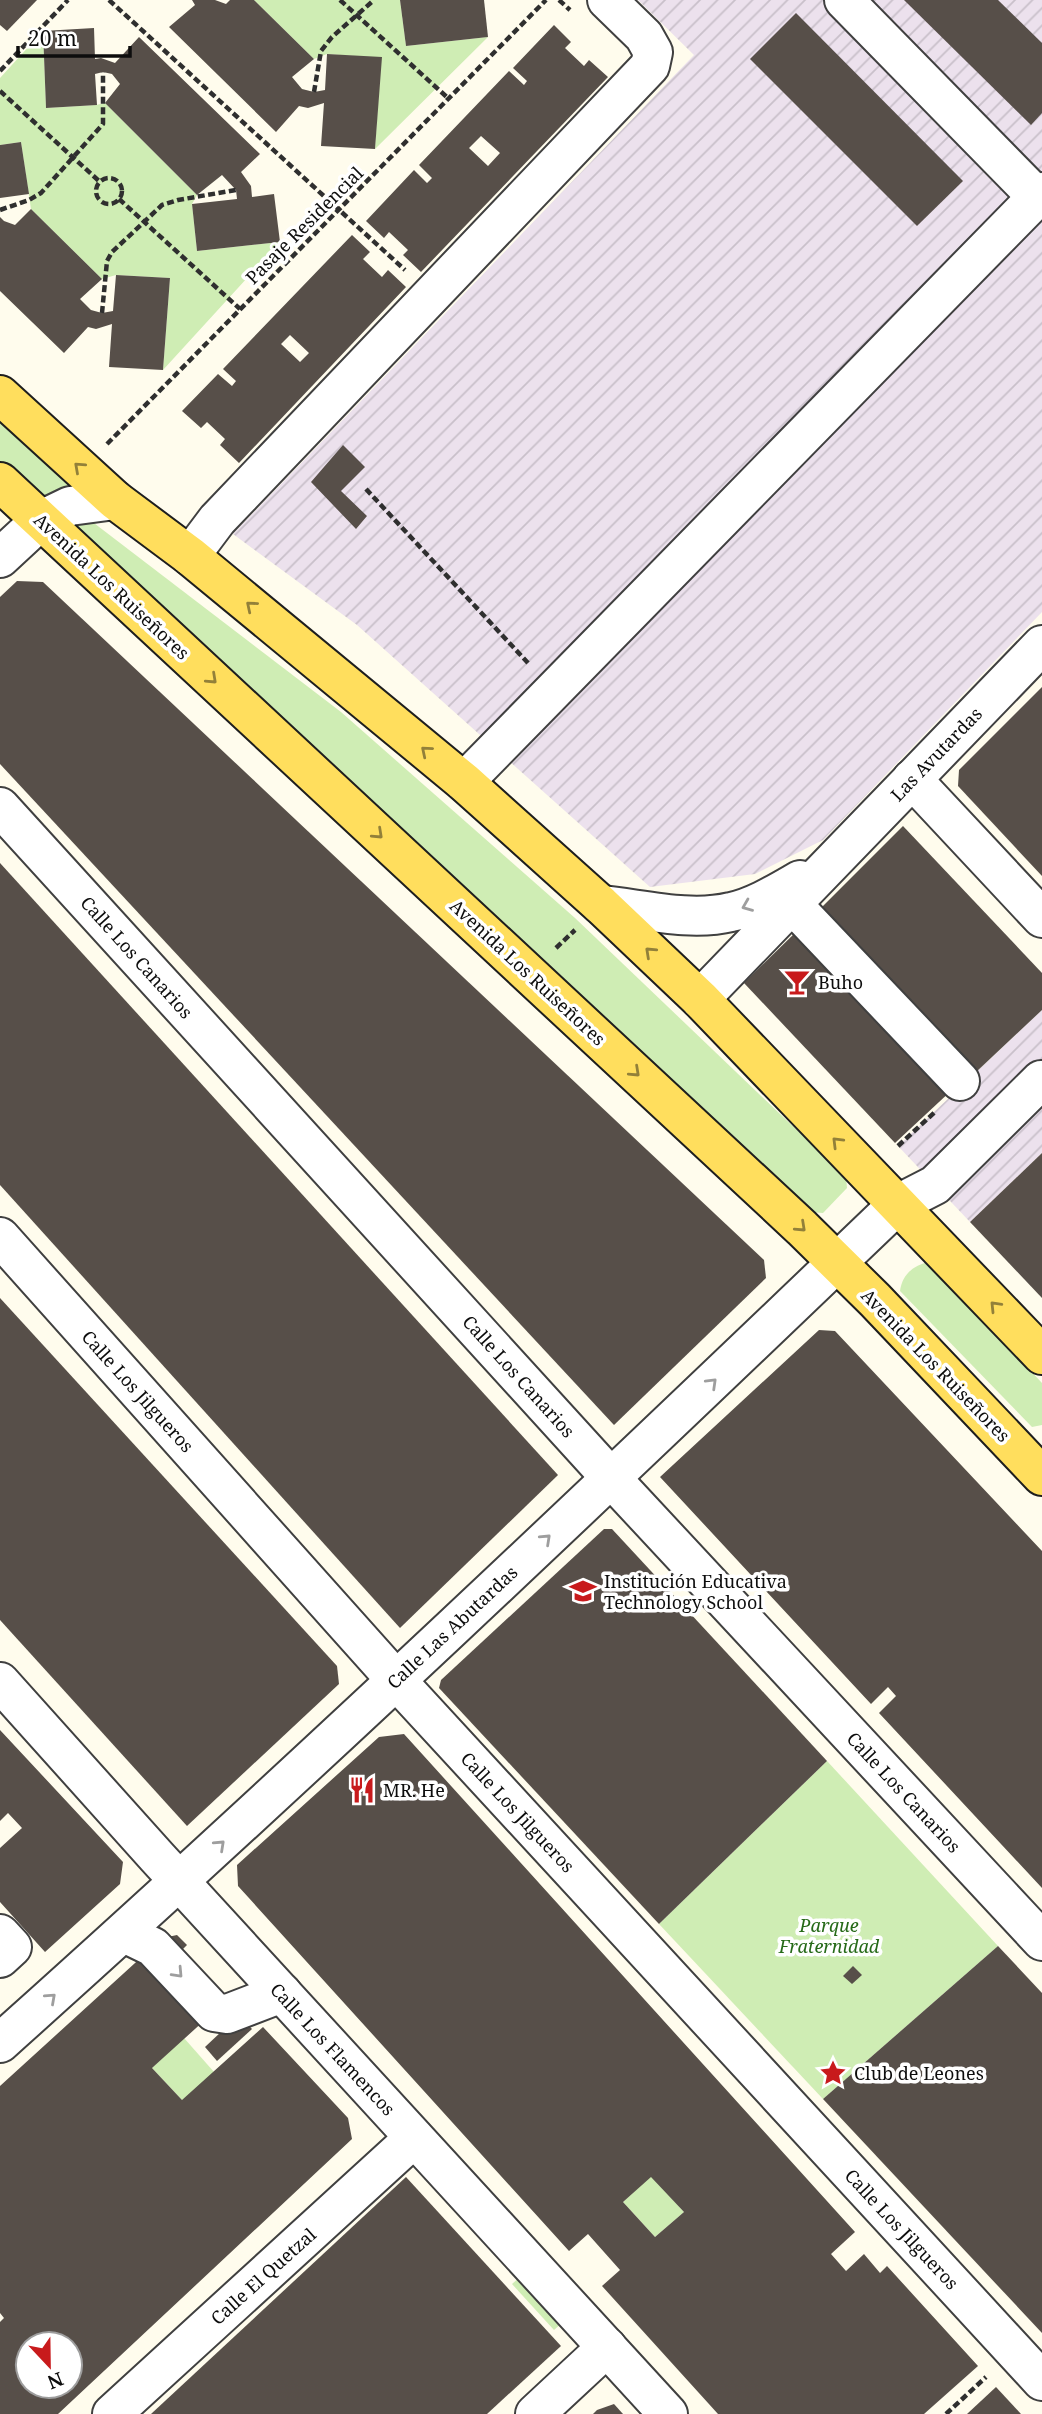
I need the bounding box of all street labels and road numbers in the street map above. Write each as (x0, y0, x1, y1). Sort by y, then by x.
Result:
street label: Pasaje Residencial (240, 161, 368, 289)
street label: Avenida Los Ruiseñores (29, 508, 195, 664)
street label: Las Avutardas (885, 702, 987, 806)
street label: Calle Los Canarios (76, 891, 198, 1023)
street label: Avenida Los Ruiseñores (445, 894, 611, 1050)
street label: Avenida Los Ruiseñores (856, 1283, 1016, 1447)
street label: Calle Los Canarios (458, 1310, 580, 1442)
street label: Calle Los Jilgueros (77, 1325, 199, 1457)
street label: Calle Las Abutardas (382, 1560, 522, 1694)
street label: Calle Los Canarios (842, 1727, 966, 1857)
street label: Calle Los Jilgueros (456, 1747, 580, 1877)
street label: Calle Los Flamencos (265, 1978, 401, 2120)
street label: Calle Los Jilgueros (840, 2164, 964, 2294)
street label: Calle El Quetzal (205, 2222, 321, 2330)

